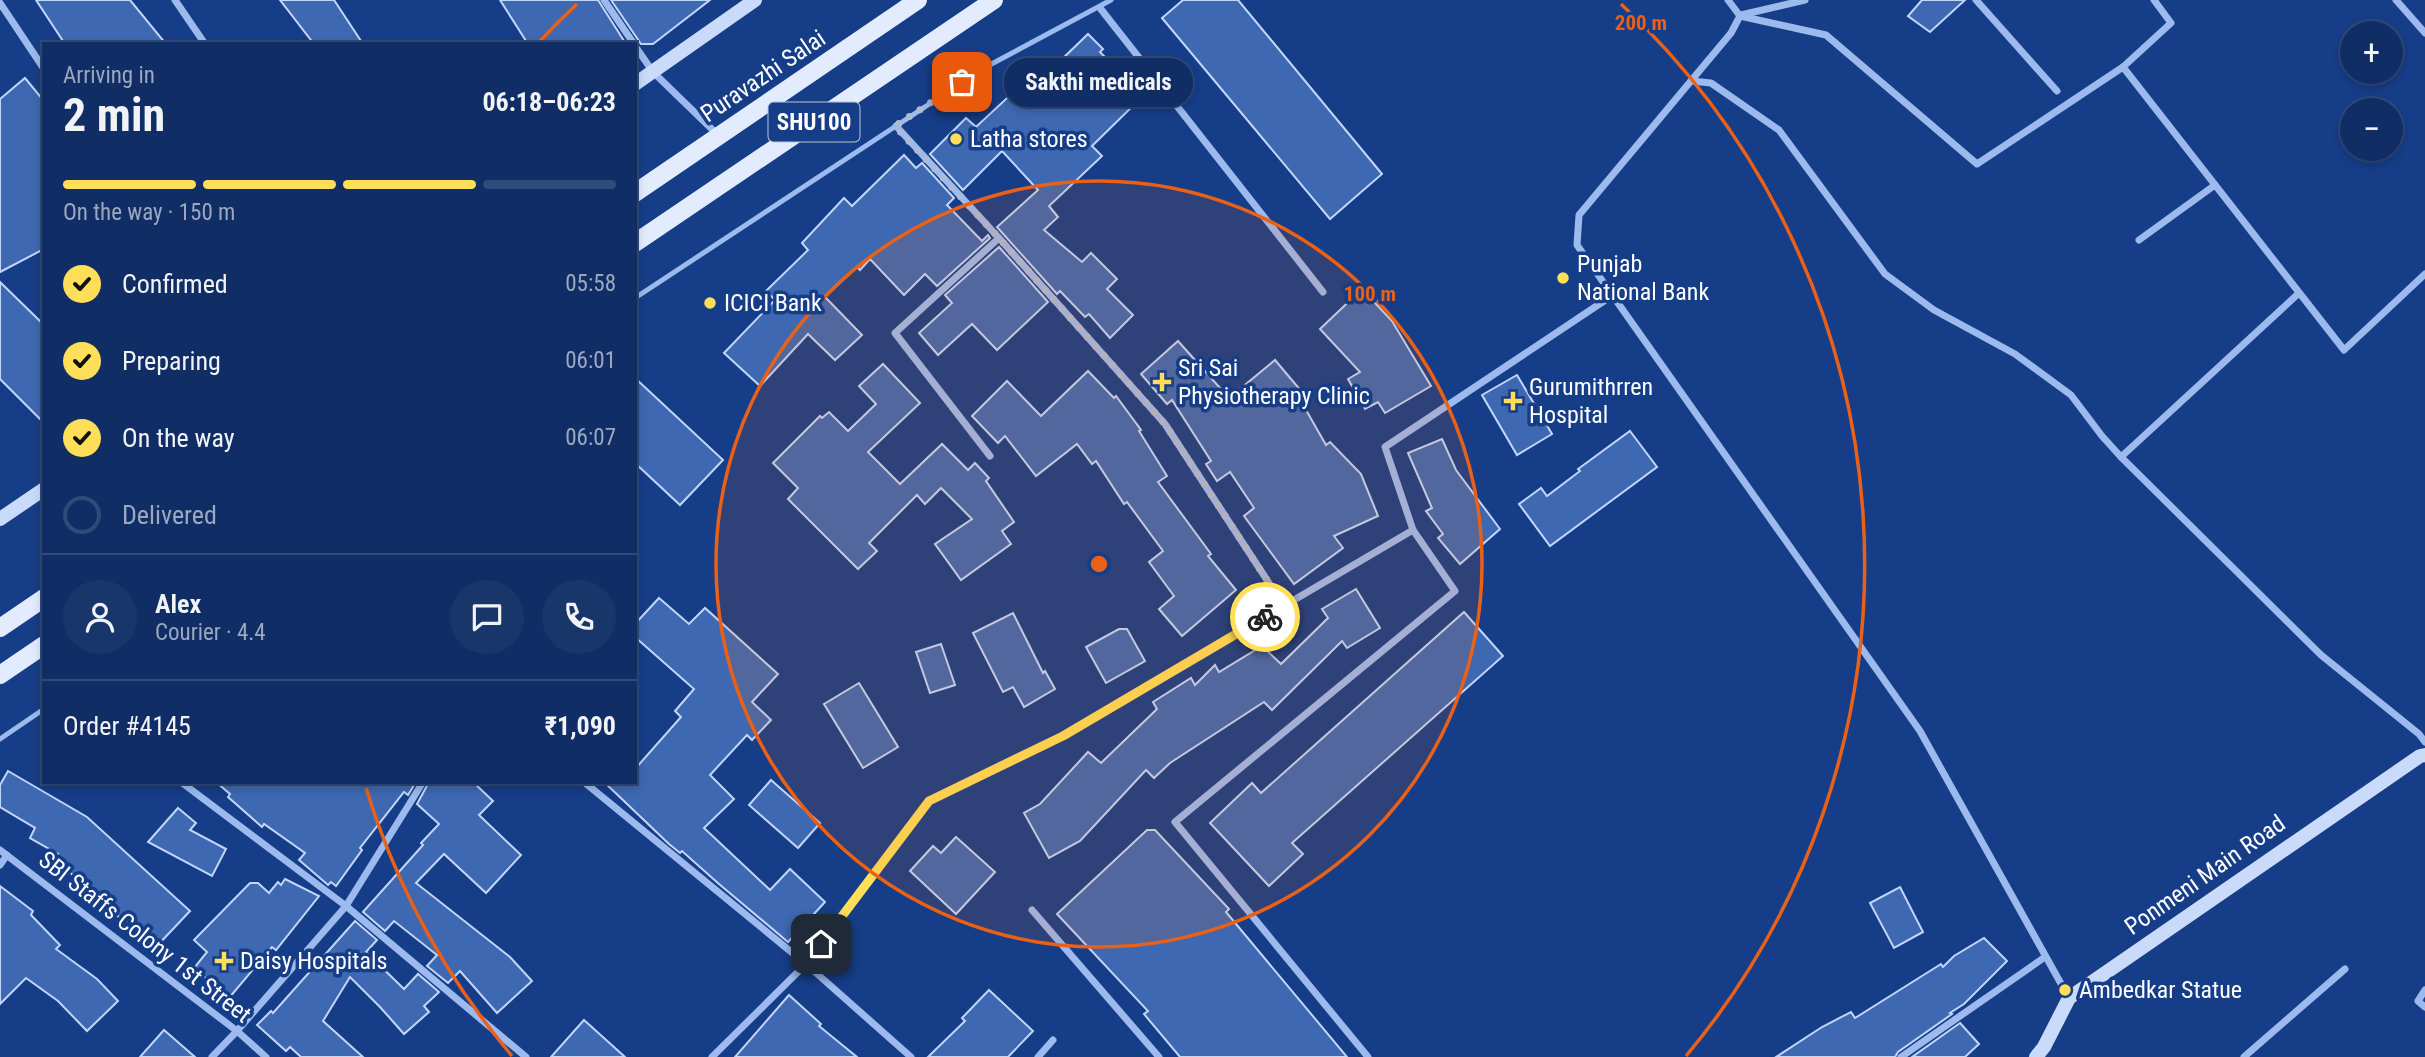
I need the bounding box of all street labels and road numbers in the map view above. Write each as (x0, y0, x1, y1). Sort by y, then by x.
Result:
street label: Puravazhi Salai (695, 24, 831, 128)
road number: SHU100 (768, 102, 860, 141)
street label: Ponmeni Main Road (2119, 809, 2291, 941)
street label: SBI Staffs Colony 1st Street (33, 845, 257, 1029)

